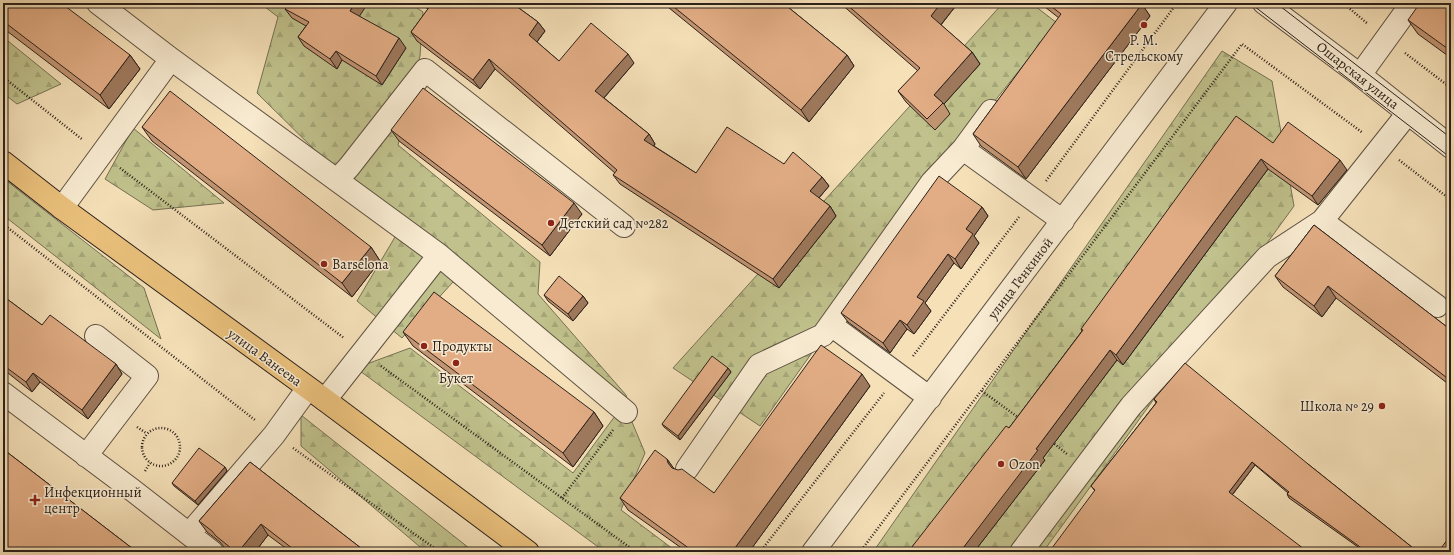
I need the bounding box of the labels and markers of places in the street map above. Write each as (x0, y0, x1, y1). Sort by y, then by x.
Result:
marker: Р. М. Стрельскому (1139, 20, 1149, 30)
place label: Р. М. Стрельскому (1105, 31, 1183, 66)
place label: Детский сад №282 (559, 214, 669, 233)
marker: Детский сад №282 (546, 218, 556, 228)
place label: Barselona (332, 255, 389, 274)
marker: Barselona (319, 259, 329, 269)
place label: Продукты (432, 337, 492, 356)
marker: Продукты (419, 341, 429, 351)
marker: Букет (451, 358, 461, 368)
place label: Букет (439, 369, 473, 388)
place label: Школа № 29 (1300, 397, 1374, 416)
marker: Школа № 29 (1377, 401, 1387, 411)
place label: Ozon (1009, 455, 1040, 474)
marker: Ozon (996, 459, 1006, 469)
place label: Инфекционный центр (44, 483, 142, 518)
marker: Инфекционный центр (29, 494, 41, 506)

